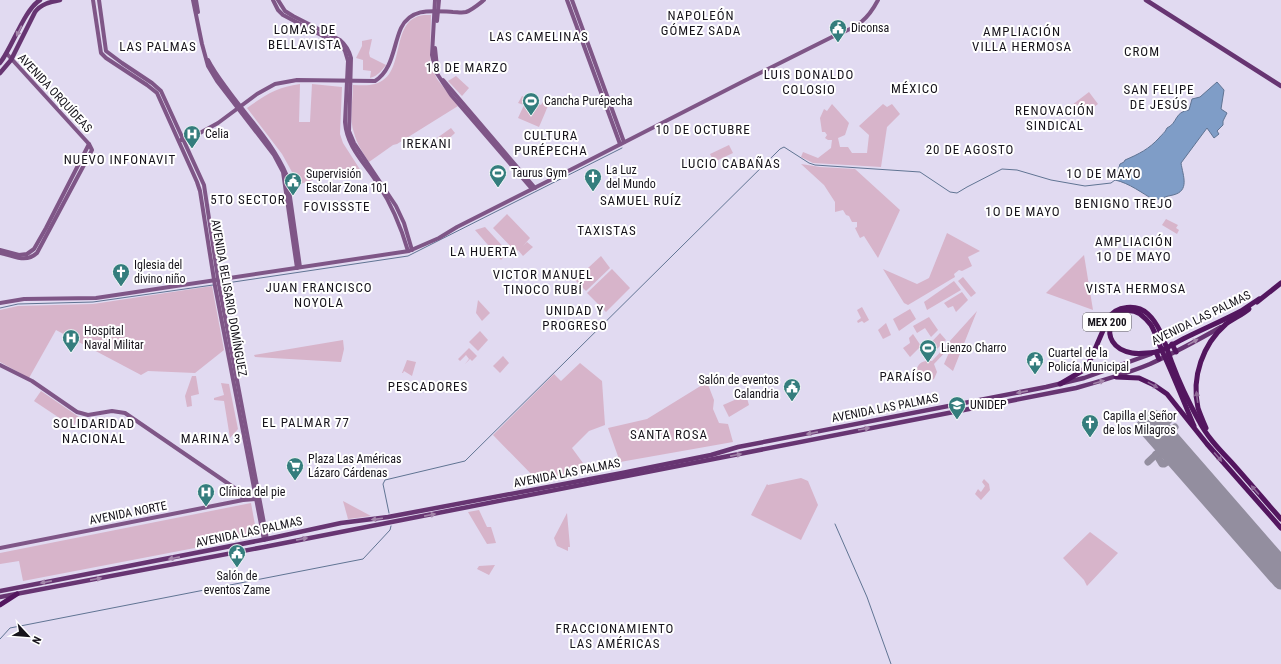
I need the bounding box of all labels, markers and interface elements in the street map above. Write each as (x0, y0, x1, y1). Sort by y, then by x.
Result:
district label: NAPOLEÓN GÓMEZ SADA (661, 8, 741, 38)
public building icon: Diconsa (828, 18, 848, 43)
place label: Diconsa (851, 21, 889, 35)
district label: LOMAS DE BELLAVISTA (268, 22, 342, 52)
district label: AMPLIACIÓN VILLA HERMOSA (972, 24, 1072, 54)
one-way arrow (16, 25, 22, 36)
district label: LAS CAMELINAS (489, 29, 589, 44)
district label: LAS PALMAS (119, 39, 197, 54)
district label: CROM (1124, 44, 1160, 59)
street label: AVENIDA ORQUÍDEAS (15, 50, 96, 135)
district label: 18 DE MARZO (426, 60, 508, 75)
district label: LUIS DONALDO COLOSIO (764, 67, 854, 97)
district label: MÉXICO (891, 81, 939, 96)
district label: SAN FELIPE DE JESÚS (1123, 82, 1195, 112)
sports icon: Cancha Purépecha (521, 91, 541, 116)
place label: Cancha Purépecha (544, 94, 633, 108)
district label: RENOVACIÓN SINDICAL (1015, 103, 1095, 133)
district label: 10 DE OCTUBRE (655, 122, 751, 137)
hospital icon: Celia (182, 124, 202, 149)
place label: Celia (205, 127, 229, 141)
district label: CULTURA PURÉPECHA (514, 128, 588, 158)
district label: IREKANI (402, 136, 452, 151)
district label: 20 DE AGOSTO (926, 142, 1014, 157)
district label: NUEVO INFONAVIT (64, 152, 176, 167)
district label: LUCIO CABAÑAS (681, 155, 781, 171)
sports icon: Taurus Gym (488, 163, 508, 188)
place label: La Luz del Mundo (606, 163, 656, 191)
place label: Taurus Gym (511, 166, 567, 180)
district label: 1O DE MAYO (1066, 166, 1142, 181)
place label: Supervisión Escolar Zona 101 (306, 167, 388, 195)
church icon: La Luz del Mundo (583, 167, 603, 192)
public building icon: Supervisión Escolar Zona 101 (283, 171, 303, 196)
district label: 5TO SECTOR (210, 192, 286, 207)
district label: SAMUEL RUÍZ (600, 193, 682, 208)
district label: BENIGNO TREJO (1075, 196, 1173, 211)
district label: FOVISSSTE (304, 199, 370, 214)
district label: 1O DE MAYO (985, 204, 1061, 219)
street label: AVENIDA BELISARIO DOMÍNGUEZ (208, 218, 251, 378)
district label: TAXISTAS (577, 223, 637, 238)
district label: AMPLIACIÓN 1O DE MAYO (1095, 234, 1173, 264)
district label: LA HUERTA (450, 244, 518, 259)
place label: Iglesia del divino niño (134, 258, 186, 286)
church icon: Iglesia del divino niño (111, 262, 131, 287)
district label: VICTOR MANUEL TINOCO RUBÍ (493, 267, 593, 297)
district label: JUAN FRANCISCO NOYOLA (265, 280, 373, 310)
district label: VISTA HERMOSA (1086, 281, 1186, 296)
street label: AVENIDA LAS PALMAS (1149, 288, 1253, 348)
district label: UNIDAD Y PROGRESO (542, 303, 608, 333)
road number: MEX 200 (1083, 313, 1131, 331)
place label: Hospital Naval Militar (84, 324, 144, 352)
hospital icon: Hospital Naval Militar (61, 328, 81, 353)
sports icon: Lienzo Charro (918, 338, 938, 363)
one-way arrow (1187, 339, 1199, 346)
place label: Lienzo Charro (941, 341, 1006, 355)
place label: Cuartel de la Policía Municipal (1048, 346, 1129, 374)
public building icon: Cuartel de la Policía Municipal (1025, 350, 1045, 375)
district label: PARAÍSO (879, 369, 933, 384)
place label: Salón de eventos Calandria (698, 373, 779, 401)
public building icon: Salón de eventos Calandria (782, 377, 802, 402)
one-way arrow (1093, 378, 1105, 384)
district label: PESCADORES (388, 379, 468, 394)
one-way arrow (1147, 381, 1159, 388)
one-way arrow (1016, 389, 1028, 395)
street label: AVENIDA LAS PALMAS (830, 391, 940, 425)
one-way arrow (1193, 391, 1200, 403)
school or university icon: UNIDEP (947, 395, 967, 420)
place label: UNIDEP (970, 398, 1007, 412)
place label: Capilla el Señor de los Milagros (1103, 409, 1177, 437)
church icon: Capilla el Señor de los Milagros (1080, 413, 1100, 438)
district label: EL PALMAR 77 (262, 415, 350, 430)
district label: SOLIDARIDAD NACIONAL (53, 416, 135, 446)
one-way arrow (857, 426, 870, 432)
district label: SANTA ROSA (630, 427, 708, 442)
one-way arrow (806, 430, 818, 436)
district label: MARINA 3 (181, 431, 241, 446)
one-way arrow (730, 451, 742, 457)
one-way arrow (1214, 451, 1223, 462)
place label: Plaza Las Américas Lázaro Cárdenas (308, 452, 401, 480)
supermarket icon: Plaza Las Américas Lázaro Cárdenas (285, 456, 305, 481)
street label: AVENIDA LAS PALMAS (512, 456, 622, 490)
hospital icon: Clínica del pie (196, 482, 216, 507)
one-way arrow (1251, 484, 1260, 495)
place label: Clínica del pie (219, 485, 286, 499)
street label: AVENIDA NORTE (88, 499, 168, 527)
one-way arrow (424, 511, 436, 517)
street label: AVENIDA LAS PALMAS (195, 514, 303, 550)
one-way arrow (371, 516, 383, 522)
one-way arrow (296, 536, 309, 542)
public building icon: Salón de eventos Zame (227, 543, 247, 568)
one-way arrow (168, 555, 180, 561)
place label: Salón de eventos Zame (204, 569, 271, 597)
one-way arrow (90, 575, 102, 581)
one-way arrow (40, 580, 52, 586)
north arrow (8, 616, 48, 656)
district label: FRACCIONAMIENTO LAS AMÉRICAS (556, 621, 674, 651)
text: N (29, 634, 44, 646)

